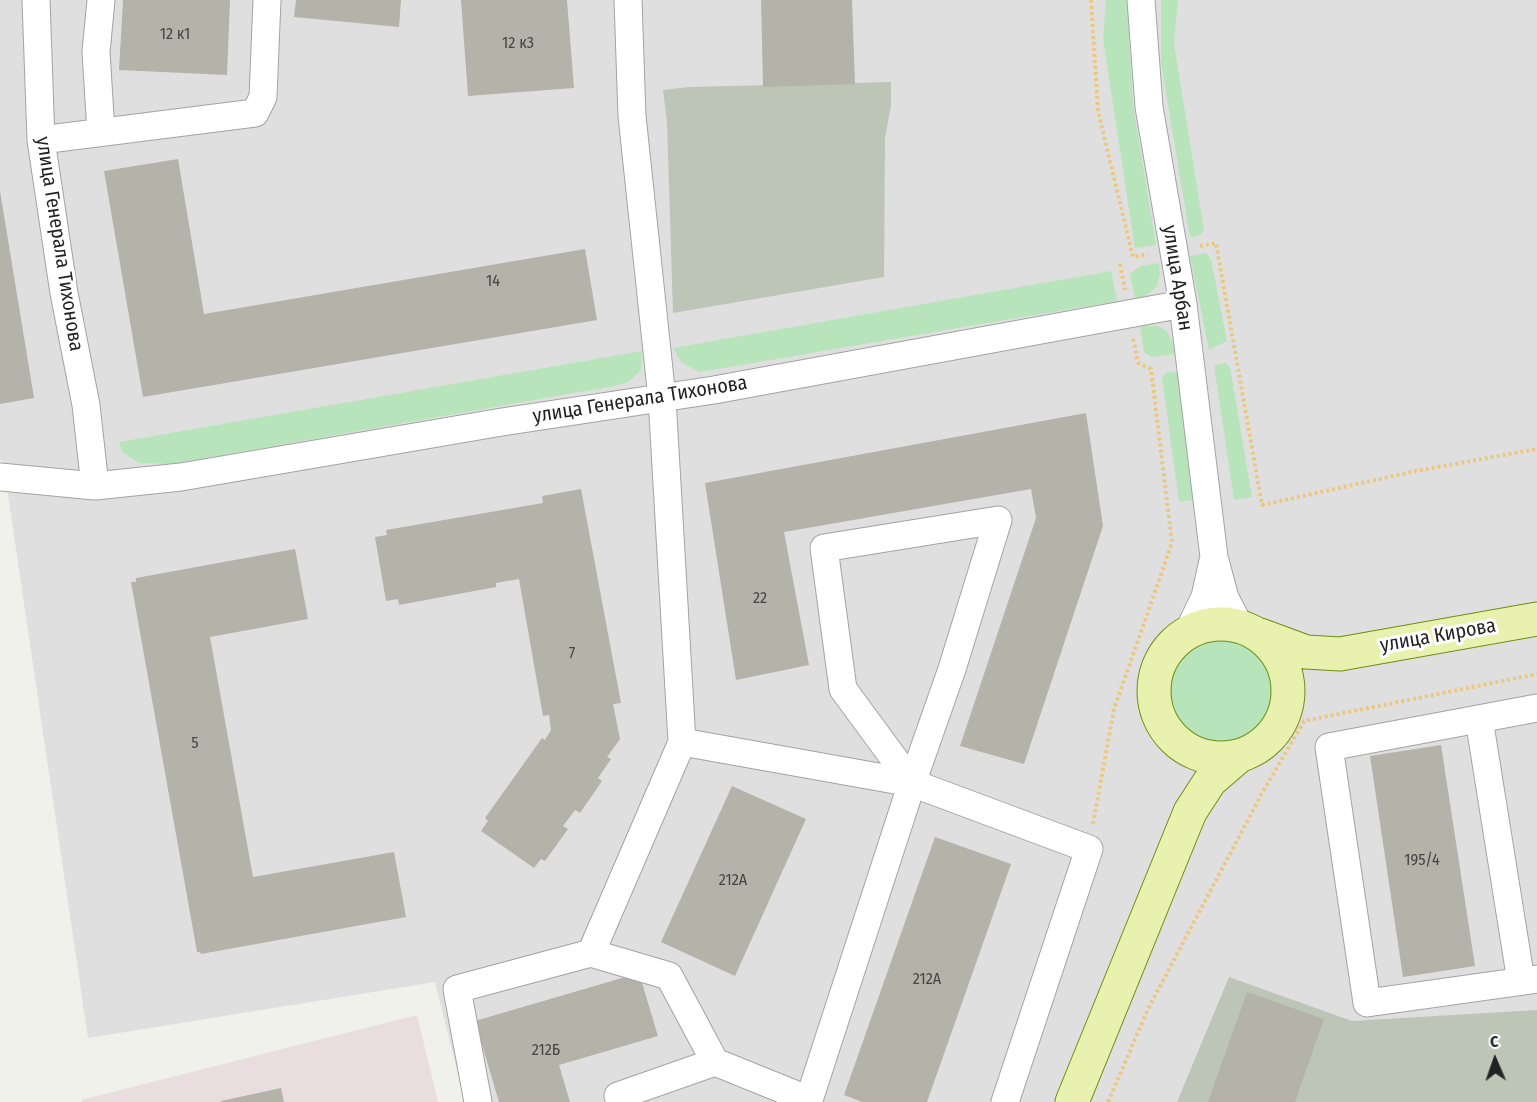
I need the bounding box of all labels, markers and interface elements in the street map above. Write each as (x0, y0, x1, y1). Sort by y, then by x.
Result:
house number: 12 к1 (160, 25, 190, 45)
house number: 12 к3 (502, 34, 534, 54)
street label: улица Генерала Тихонова (30, 135, 88, 353)
street label: улица Арбан (1157, 223, 1197, 333)
house number: 14 (486, 272, 500, 292)
street label: улица Генерала Тихонова (531, 371, 749, 429)
house number: 22 (753, 589, 767, 609)
street label: улица Кирова (1378, 614, 1498, 658)
house number: 7 (569, 644, 575, 664)
house number: 5 (191, 734, 199, 754)
house number: 195/4 (1404, 851, 1440, 871)
house number: 212А (719, 871, 747, 891)
house number: 212А (913, 970, 941, 990)
north arrow (1465, 1030, 1525, 1090)
text: С (1490, 1032, 1499, 1051)
house number: 212Б (532, 1041, 560, 1061)

